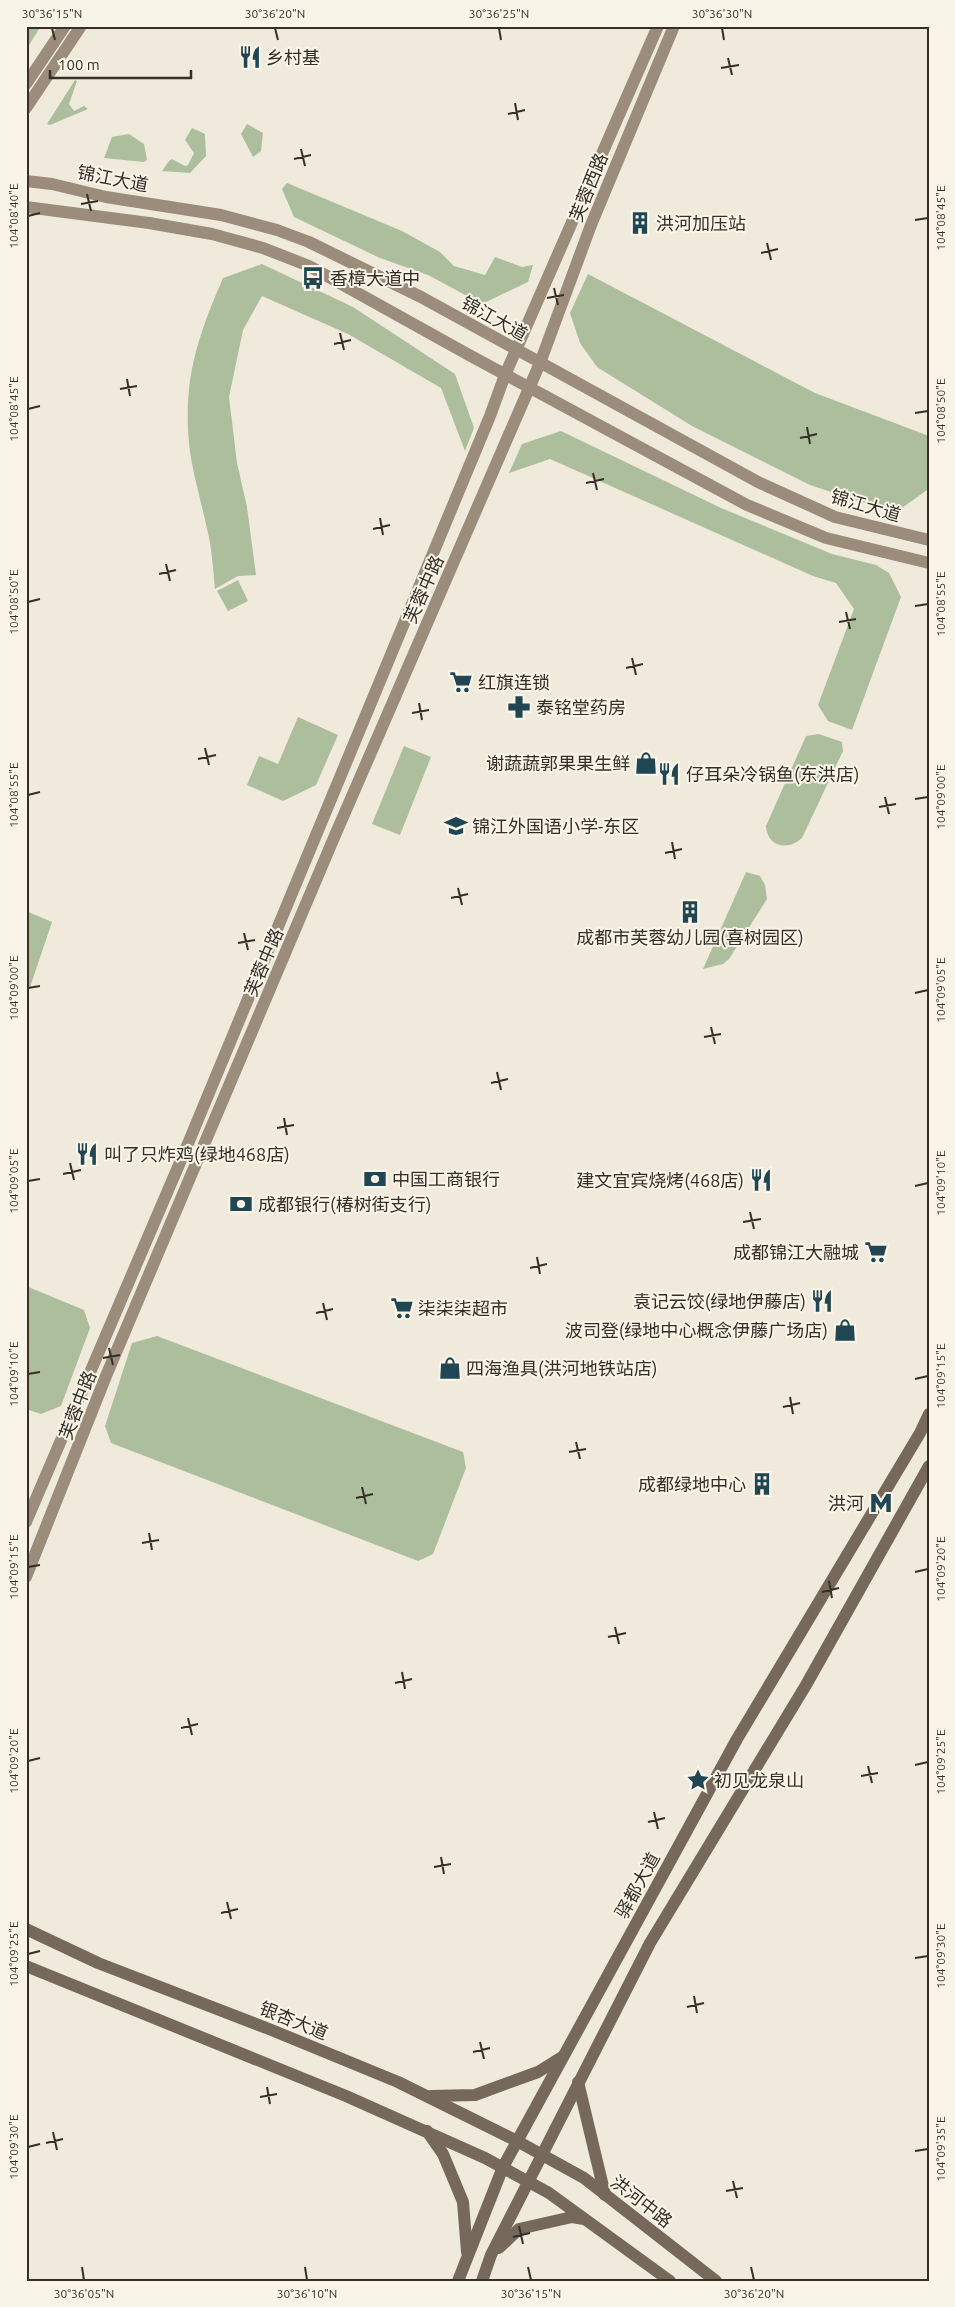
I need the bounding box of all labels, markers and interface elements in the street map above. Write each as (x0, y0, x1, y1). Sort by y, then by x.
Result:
text: 30°36'15"N (22, 7, 82, 20)
text: 30°36'20"N (245, 7, 305, 20)
text: 30°36'25"N (469, 7, 529, 20)
text: 30°36'30"N (692, 7, 752, 20)
restaurant icon: 乡村基 (237, 44, 263, 70)
place label: 乡村基 (266, 47, 320, 67)
scale bar (50, 48, 191, 80)
text: 100 m (58, 56, 100, 73)
street label: 芙蓉西路 (565, 150, 611, 224)
street label: 锦江大道 (76, 161, 150, 195)
text: 104°08'40"E (7, 183, 20, 249)
text: 104°08'45"E (934, 185, 947, 251)
building icon: 洪河加压站 (627, 210, 653, 236)
place label: 洪河加压站 (656, 213, 746, 233)
bus stop icon: 香樟大道中 (300, 265, 326, 291)
place label: 香樟大道中 (330, 268, 420, 288)
street label: 锦江大道 (459, 292, 531, 344)
text: 104°08'45"E (7, 376, 20, 442)
text: 104°08'50"E (934, 378, 947, 444)
street label: 锦江大道 (829, 485, 903, 525)
street label: 芙蓉中路 (399, 552, 447, 626)
text: 104°08'50"E (7, 569, 20, 635)
text: 104°08'55"E (934, 571, 947, 637)
supermarket icon: 红旗连锁 (448, 669, 474, 695)
place label: 红旗连锁 (478, 672, 550, 692)
pharmacy icon: 泰铭堂药房 (506, 694, 532, 720)
place label: 泰铭堂药房 (536, 697, 626, 717)
shop icon: 谢蔬蔬郭果果生鲜 (633, 750, 659, 776)
place label: 谢蔬蔬郭果果生鲜 (486, 753, 630, 773)
restaurant icon: 仔耳朵冷锅鱼(东洪店) (656, 761, 682, 787)
text: 104°08'55"E (7, 762, 20, 828)
place label: 仔耳朵冷锅鱼(东洪店) (686, 764, 859, 785)
text: 104°09'00"E (934, 764, 947, 830)
school or university icon: 锦江外国语小学-东区 (443, 813, 469, 839)
place label: 锦江外国语小学-东区 (472, 816, 639, 836)
building icon: 成都市芙蓉幼儿园(喜树园区) (677, 899, 703, 925)
street label: 芙蓉中路 (240, 925, 286, 999)
place label: 成都市芙蓉幼儿园(喜树园区) (576, 927, 804, 948)
text: 104°09'00"E (7, 955, 20, 1021)
text: 104°09'05"E (934, 957, 947, 1023)
restaurant icon: 叫了只炸鸡(绿地468店) (74, 1141, 100, 1167)
place label: 叫了只炸鸡(绿地468店) (104, 1144, 290, 1165)
text: 104°09'05"E (7, 1148, 20, 1214)
text: 104°09'10"E (934, 1150, 947, 1216)
bank icon: 中国工商银行 (362, 1166, 388, 1192)
restaurant icon: 建文宜宾烧烤(468店) (748, 1167, 774, 1193)
place label: 中国工商银行 (392, 1169, 500, 1189)
place label: 建文宜宾烧烤(468店) (576, 1170, 744, 1191)
bank icon: 成都银行(椿树街支行) (228, 1191, 254, 1217)
place label: 成都银行(椿树街支行) (258, 1194, 431, 1215)
supermarket icon: 成都锦江大融城 (863, 1239, 889, 1265)
place label: 成都锦江大融城 (733, 1242, 859, 1262)
restaurant icon: 袁记云饺(绿地伊藤店) (809, 1288, 835, 1314)
place label: 袁记云饺(绿地伊藤店) (633, 1291, 806, 1312)
supermarket icon: 柒柒柒超市 (389, 1295, 415, 1321)
place label: 柒柒柒超市 (418, 1298, 508, 1318)
shop icon: 波司登(绿地中心概念伊藤广场店) (832, 1317, 858, 1343)
place label: 波司登(绿地中心概念伊藤广场店) (565, 1320, 828, 1341)
text: 104°09'10"E (7, 1341, 20, 1407)
text: 104°09'15"E (934, 1343, 947, 1409)
shop icon: 四海渔具(洪河地铁站店) (437, 1355, 463, 1381)
place label: 四海渔具(洪河地铁站店) (466, 1358, 657, 1379)
street label: 芙蓉中路 (55, 1368, 99, 1442)
building icon: 成都绿地中心 (749, 1471, 775, 1497)
place label: 成都绿地中心 (638, 1474, 746, 1494)
metro station icon: 洪河 (868, 1490, 894, 1516)
place label: 洪河 (828, 1493, 864, 1513)
text: 104°09'15"E (7, 1534, 20, 1600)
text: 104°09'20"E (934, 1536, 947, 1602)
text: 104°09'20"E (7, 1728, 20, 1794)
text: 104°09'25"E (934, 1729, 947, 1795)
place icon: 初见龙泉山 (685, 1767, 711, 1793)
place label: 初见龙泉山 (714, 1770, 804, 1790)
street label: 驿都大道 (611, 1849, 663, 1921)
text: 104°09'25"E (7, 1921, 20, 1987)
text: 104°09'30"E (934, 1923, 947, 1989)
street label: 银杏大道 (257, 1997, 331, 2043)
text: 104°09'30"E (7, 2114, 20, 2180)
text: 104°09'35"E (934, 2116, 947, 2182)
street label: 洪河中路 (607, 2171, 677, 2231)
text: 30°36'05"N (54, 2287, 114, 2300)
text: 30°36'10"N (277, 2287, 337, 2300)
text: 30°36'15"N (501, 2287, 561, 2300)
text: 30°36'20"N (724, 2287, 784, 2300)

